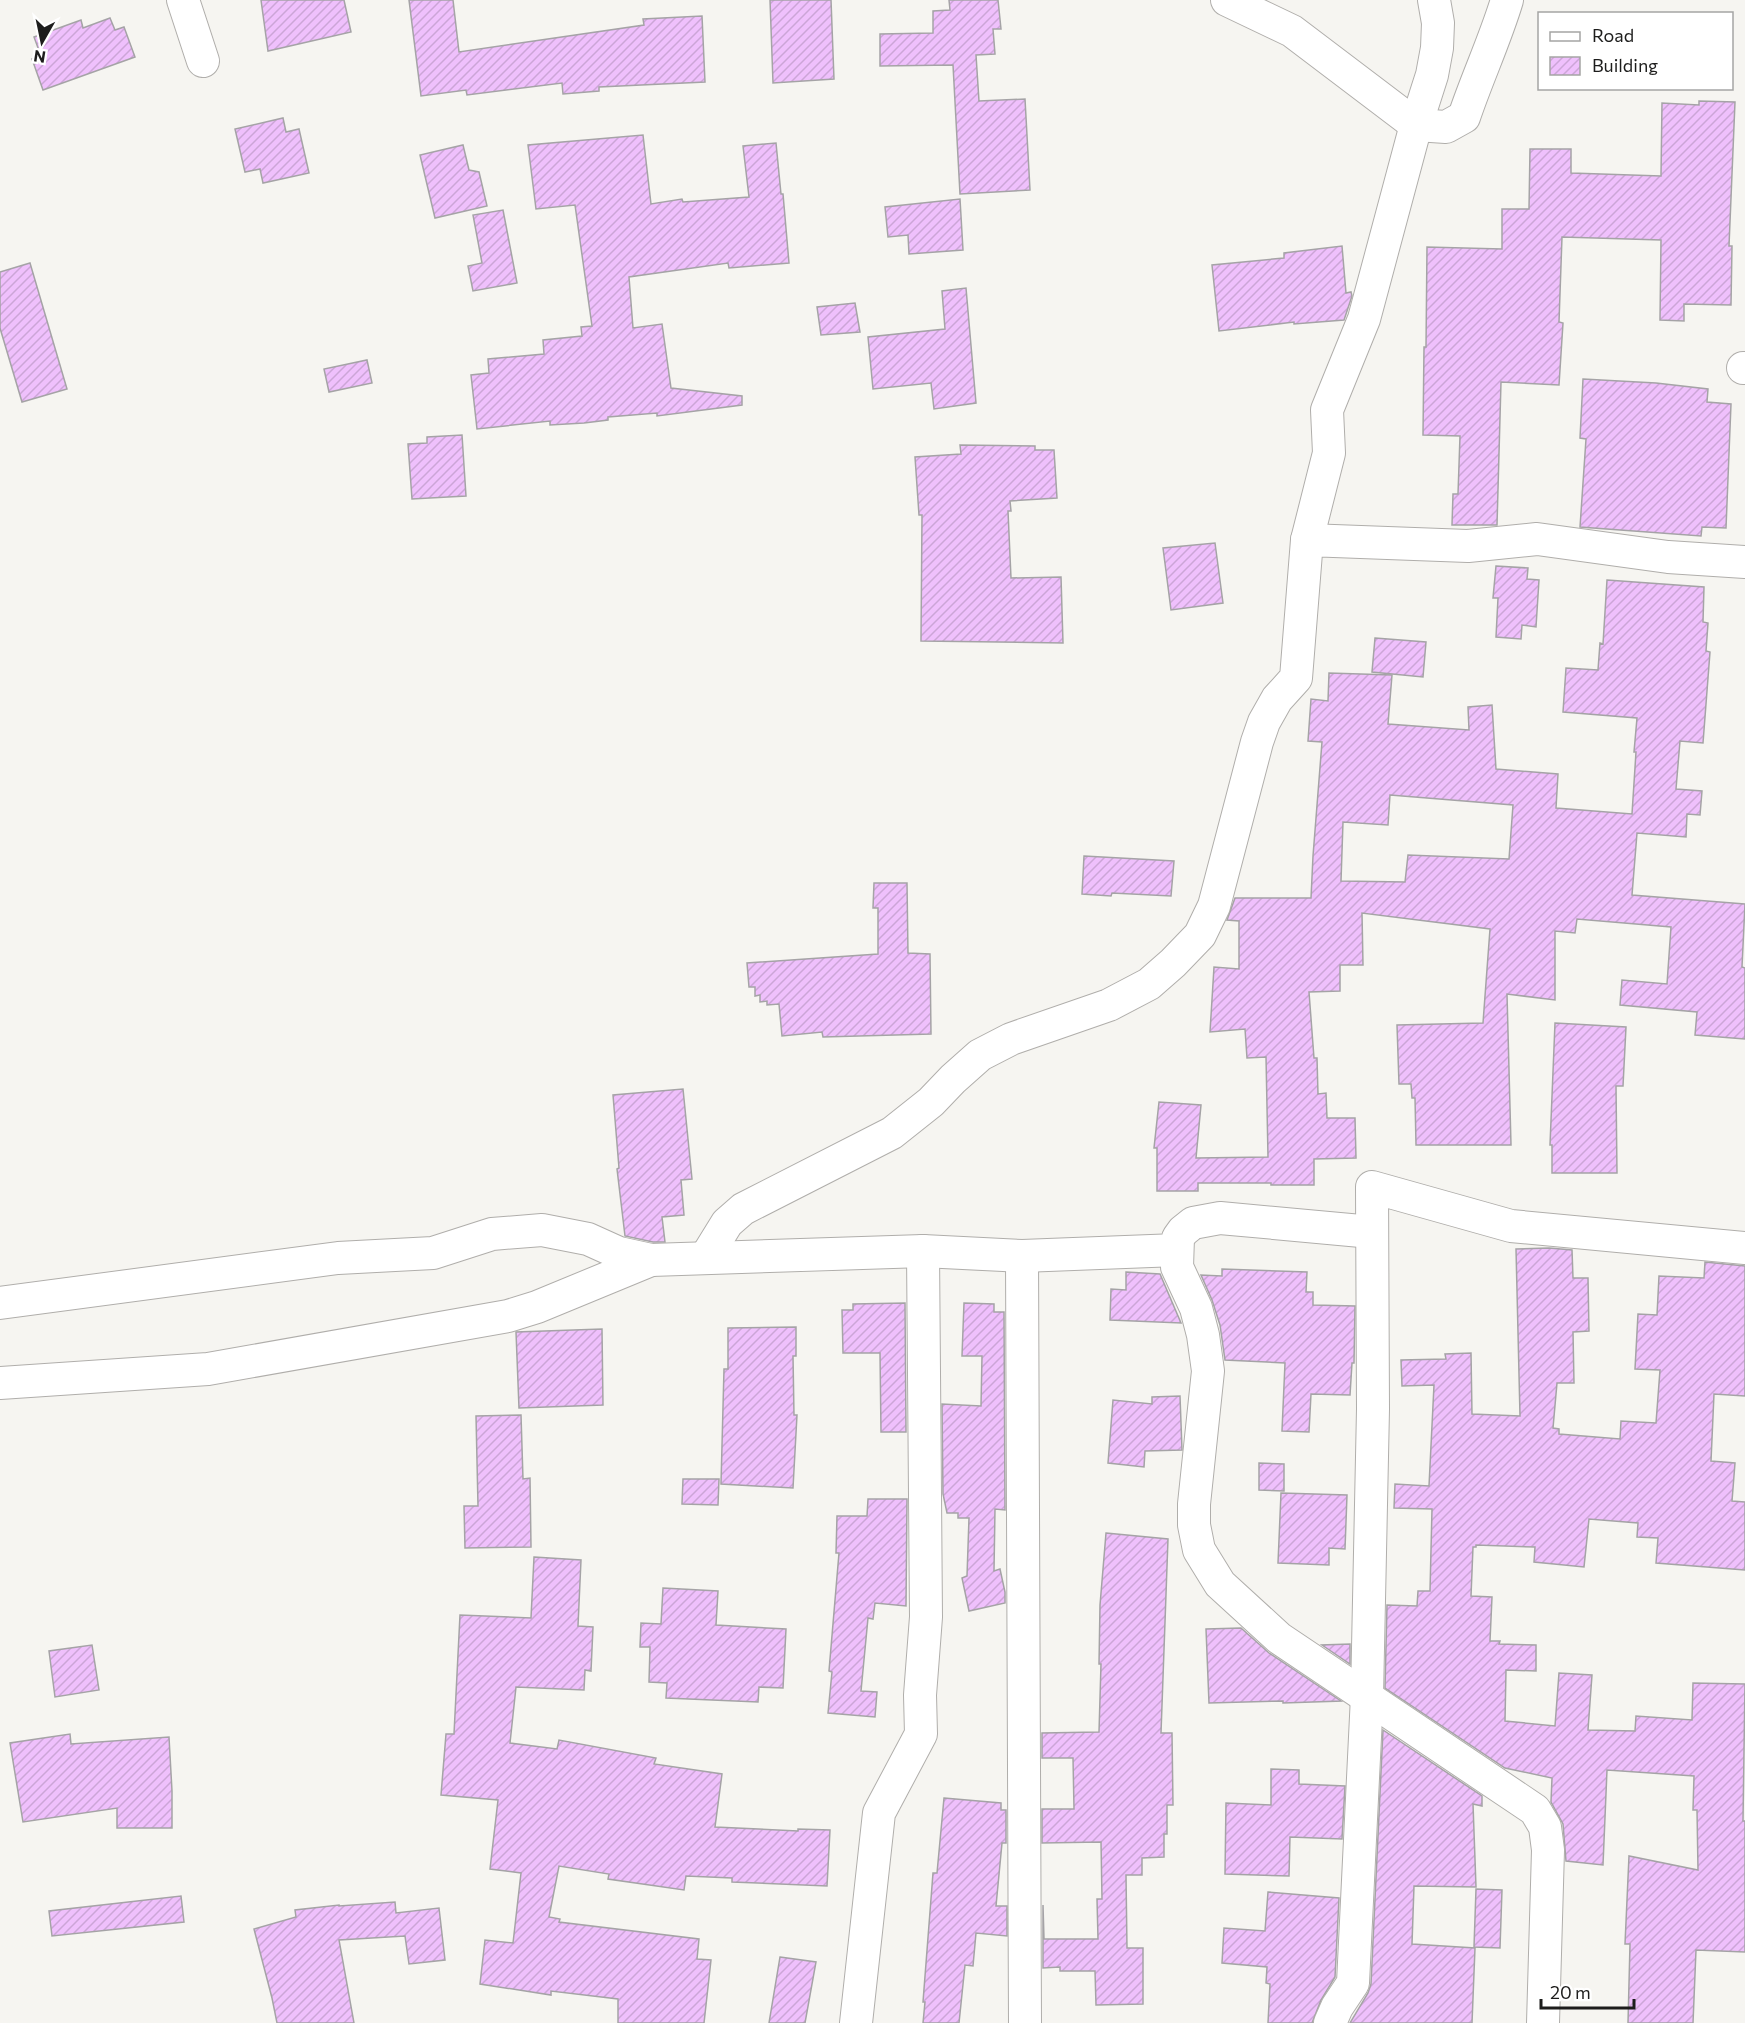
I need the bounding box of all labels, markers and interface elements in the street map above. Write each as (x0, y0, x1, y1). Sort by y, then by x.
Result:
north arrow (12, 12, 72, 72)
legend (1538, 12, 1733, 90)
text: Road (1592, 24, 1634, 46)
text: N (32, 47, 47, 68)
text: Building (1592, 54, 1658, 76)
scale bar (1541, 1972, 1634, 2010)
text: 20 m (1550, 1981, 1591, 2003)

